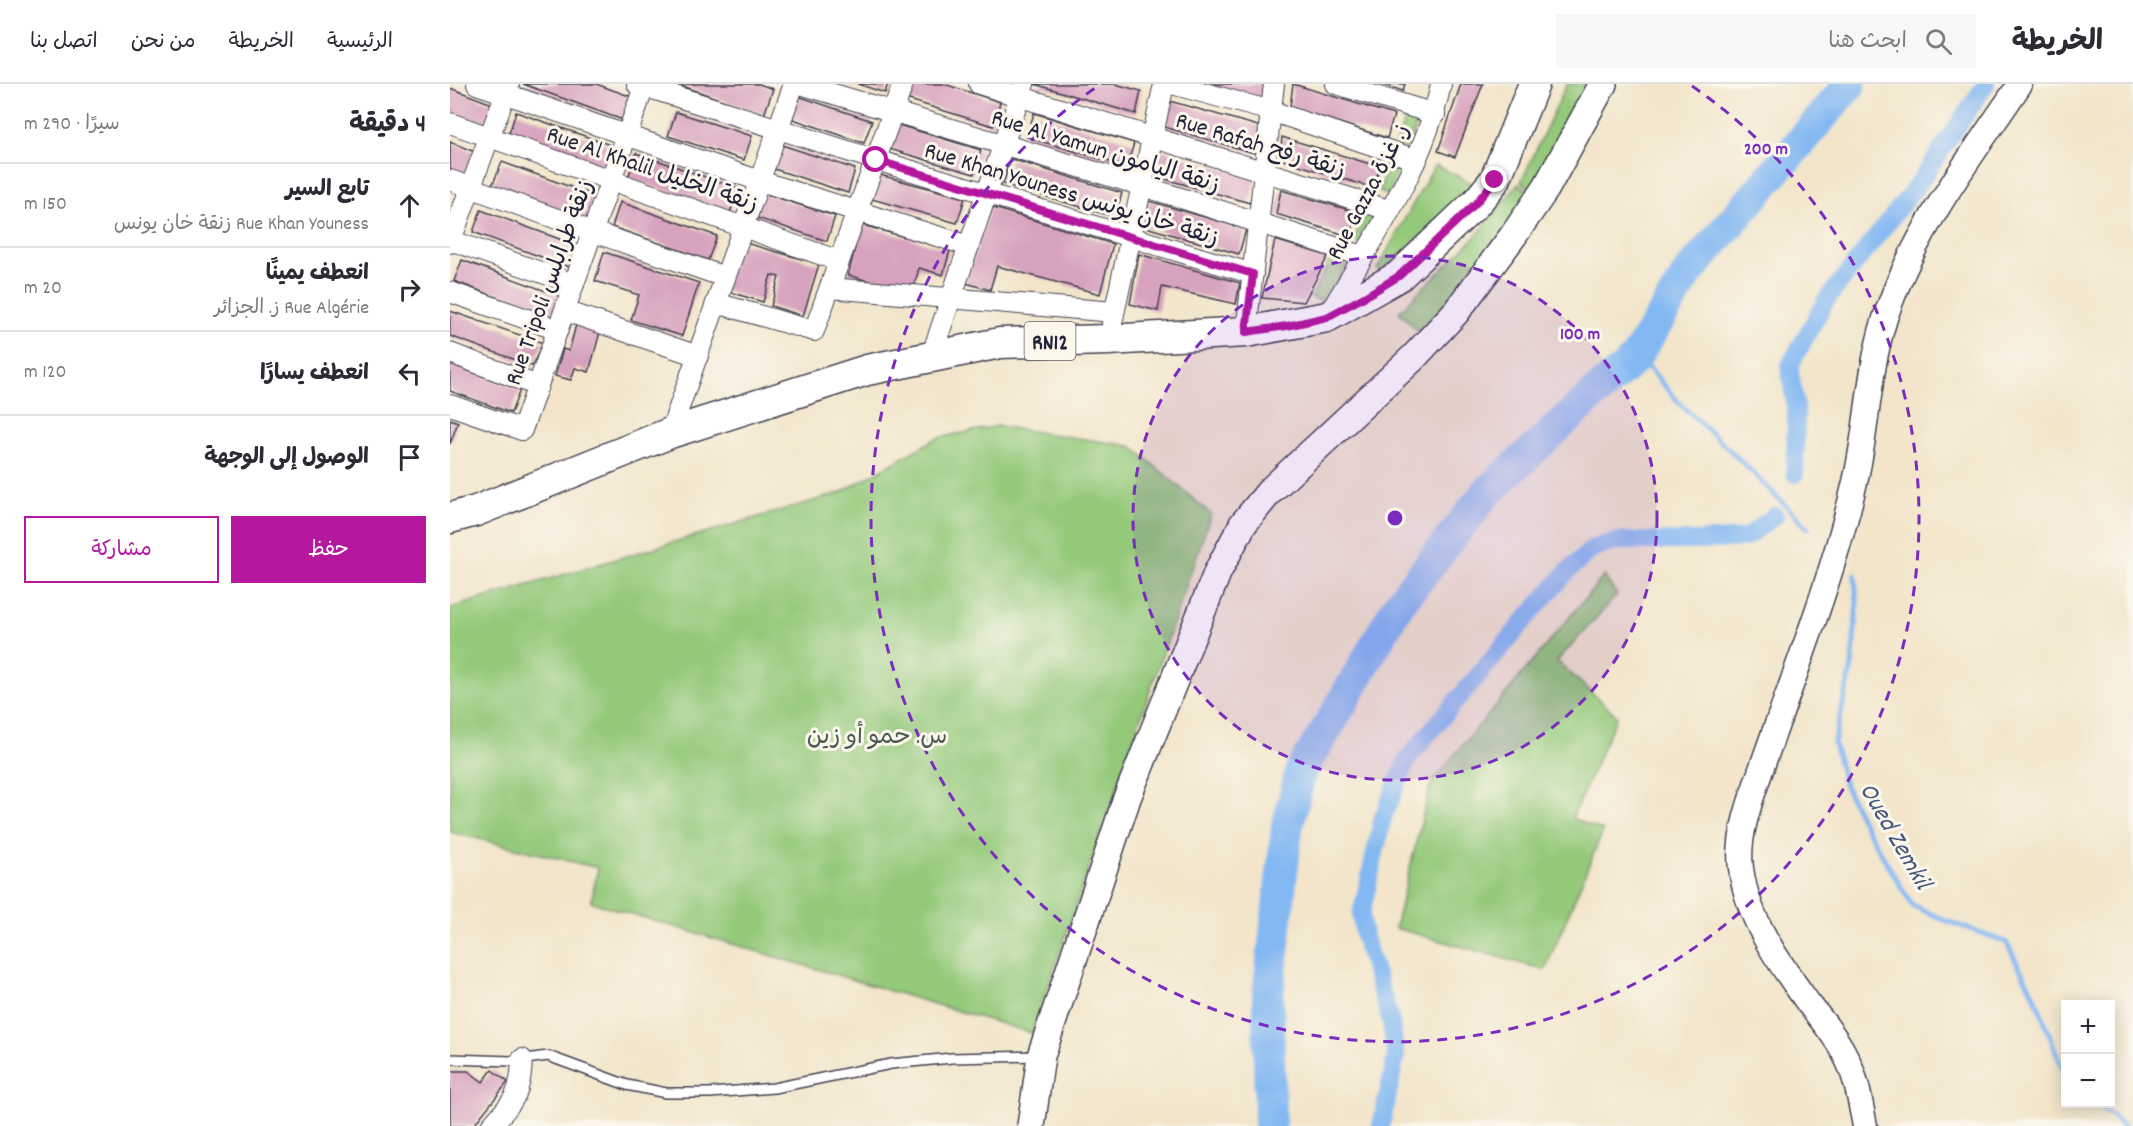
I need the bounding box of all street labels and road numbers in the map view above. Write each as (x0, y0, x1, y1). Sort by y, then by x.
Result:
street label: Rue Al Yamun زنقة اليامون (987, 102, 1223, 204)
street label: Rue Rafah زنقة رفح (1171, 105, 1349, 189)
street label: Rue Gazza ز. غزة (1319, 118, 1420, 267)
street label: Rue Al Khalil زنقة الخليل (542, 119, 762, 223)
street label: Rue Khan Youness زنقة خان يونس (920, 135, 1223, 257)
street label: Rue Tripoli زنقة طرابلس (498, 175, 604, 391)
road number: RN12 (1024, 322, 1076, 360)

